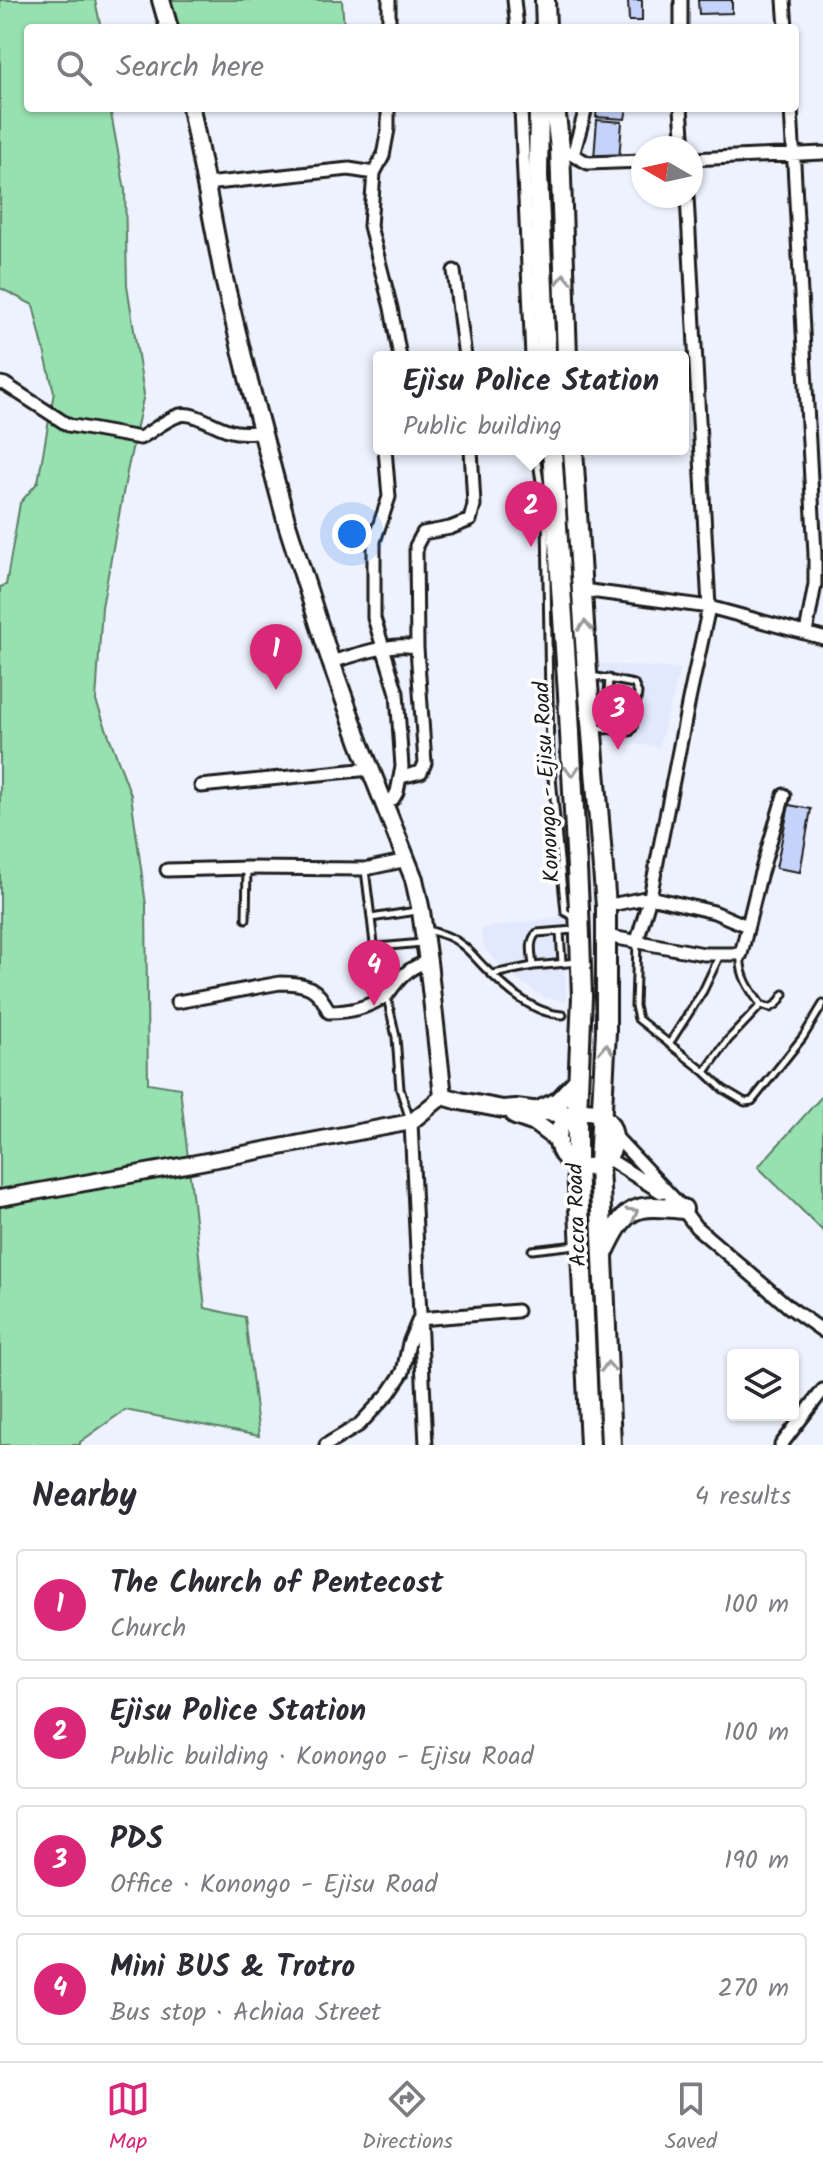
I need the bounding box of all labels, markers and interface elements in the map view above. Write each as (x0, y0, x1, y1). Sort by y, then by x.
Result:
search box (24, 24, 799, 112)
text: Search here (116, 44, 264, 92)
icon: search (52, 46, 96, 90)
north arrow (631, 136, 703, 208)
one-way arrow (556, 272, 573, 285)
popup (373, 351, 689, 455)
text: Ejisu Police Station (403, 358, 659, 406)
text: Public building (403, 406, 562, 448)
pin: 2 (505, 481, 557, 547)
your location (332, 514, 372, 554)
one-way arrow (576, 619, 593, 632)
pin: 1 (250, 624, 302, 690)
street label: Konongo - Ejisu Road (525, 680, 571, 883)
pin: 3 (592, 684, 644, 750)
one-way arrow (563, 765, 580, 778)
pin: 4 (348, 940, 400, 1006)
one-way arrow (597, 1042, 614, 1055)
street label: Accra Road (559, 1162, 597, 1267)
one-way arrow (625, 1208, 639, 1223)
map controls (727, 1349, 799, 1421)
button: layers (727, 1349, 799, 1421)
one-way arrow (600, 1360, 617, 1373)
text: Nearby (32, 1470, 137, 1524)
text: 4 results (695, 1476, 791, 1518)
text: The Church of Pentecost (110, 1560, 443, 1608)
text: 1 (56, 1584, 64, 1626)
text: 100 m (724, 1584, 789, 1626)
text: Church (110, 1608, 186, 1650)
text: Ejisu Police Station (110, 1688, 366, 1736)
text: 2 (52, 1712, 68, 1754)
text: 100 m (724, 1712, 789, 1754)
text: Public building · Konongo - Ejisu Road (110, 1736, 534, 1778)
text: PDS (110, 1816, 163, 1864)
text: 3 (53, 1840, 67, 1882)
text: 190 m (724, 1840, 789, 1882)
text: Office · Konongo - Ejisu Road (110, 1864, 437, 1906)
text: Mini BUS & Trotro (110, 1944, 355, 1992)
text: 4 (53, 1968, 67, 2010)
text: 270 m (718, 1968, 789, 2010)
text: Bus stop · Achiaa Street (110, 1992, 381, 2034)
tab: Map (106, 2077, 150, 2160)
tab: Directions (362, 2077, 453, 2160)
tab: Saved (665, 2077, 717, 2160)

